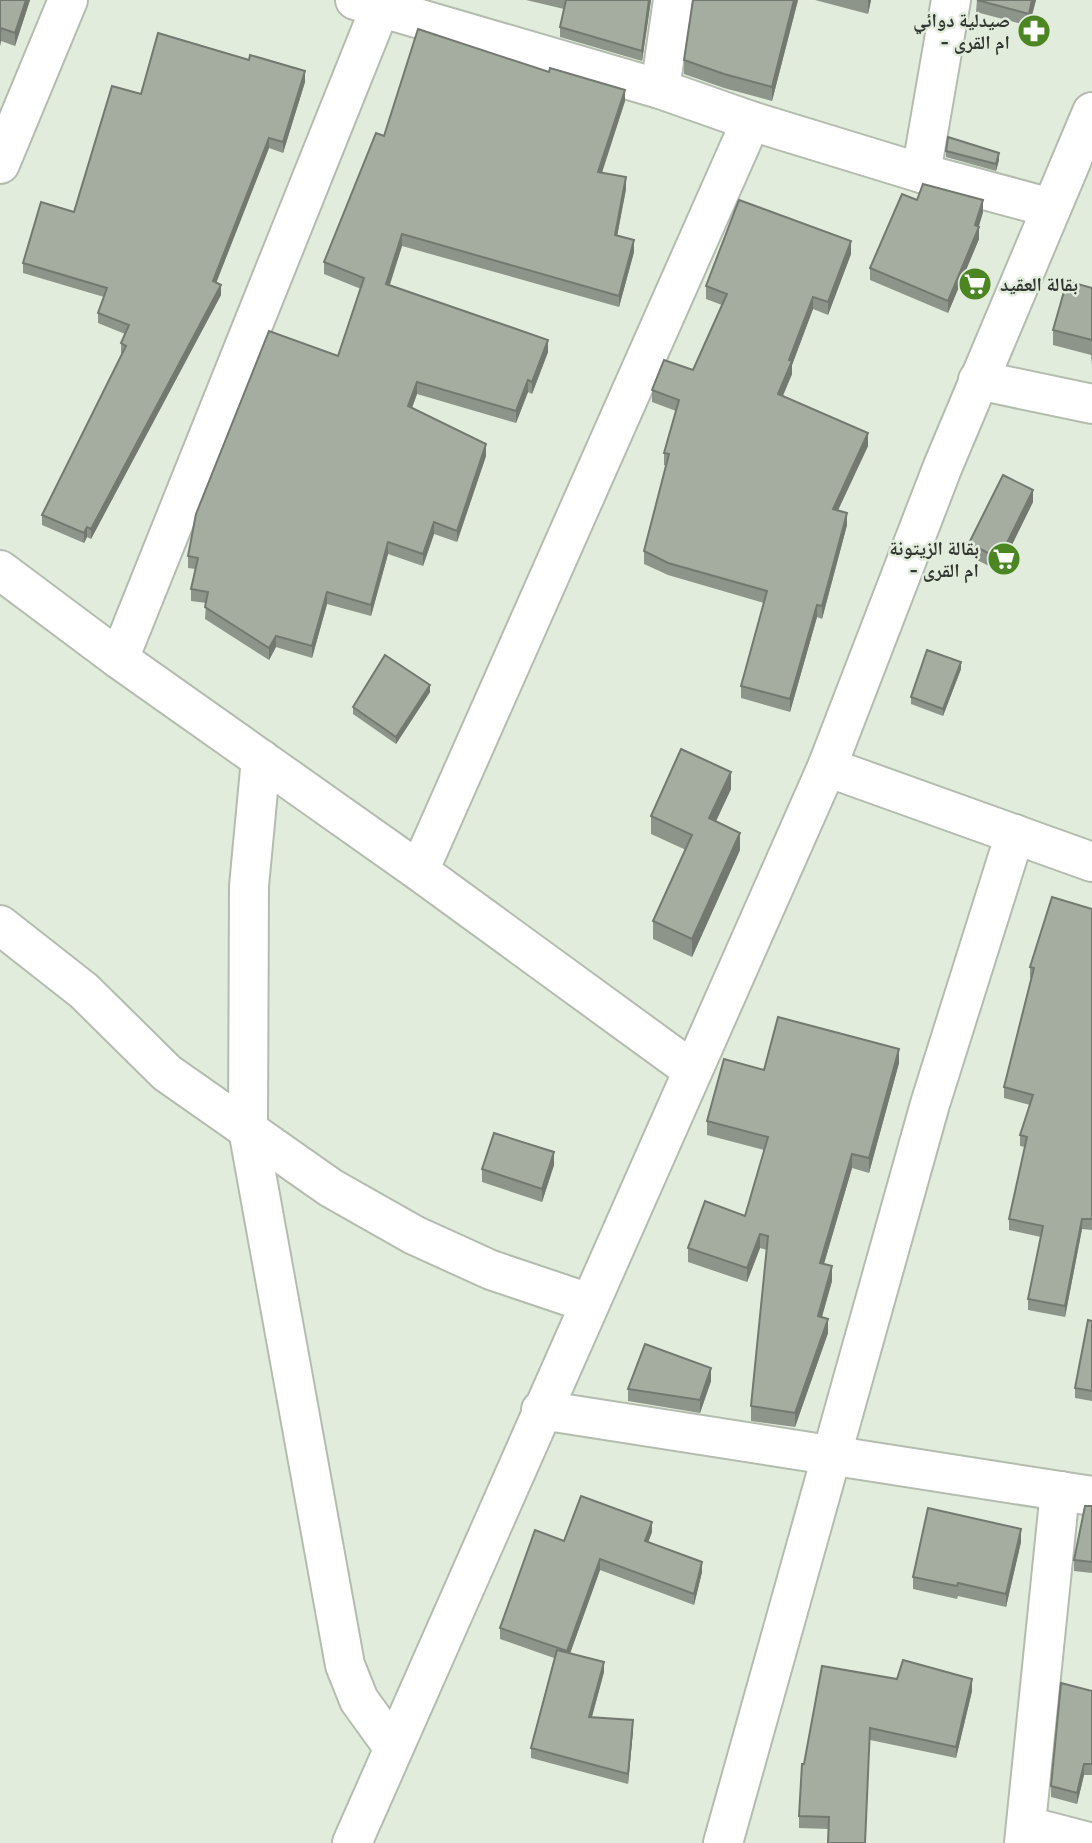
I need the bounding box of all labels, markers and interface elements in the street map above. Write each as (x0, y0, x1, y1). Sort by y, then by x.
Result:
place label: صيدلية دوائي - ام القرى (913, 9, 1010, 56)
pharmacy icon: صيدلية دوائي - ام القرى (1015, 12, 1053, 50)
supermarket icon: بقالة العقيد (956, 265, 994, 303)
place label: بقالة العقيد (1000, 273, 1078, 296)
place label: بقالة الزيتونة - ام القرى (889, 537, 979, 584)
supermarket icon: بقالة الزيتونة - ام القرى (985, 540, 1023, 578)

